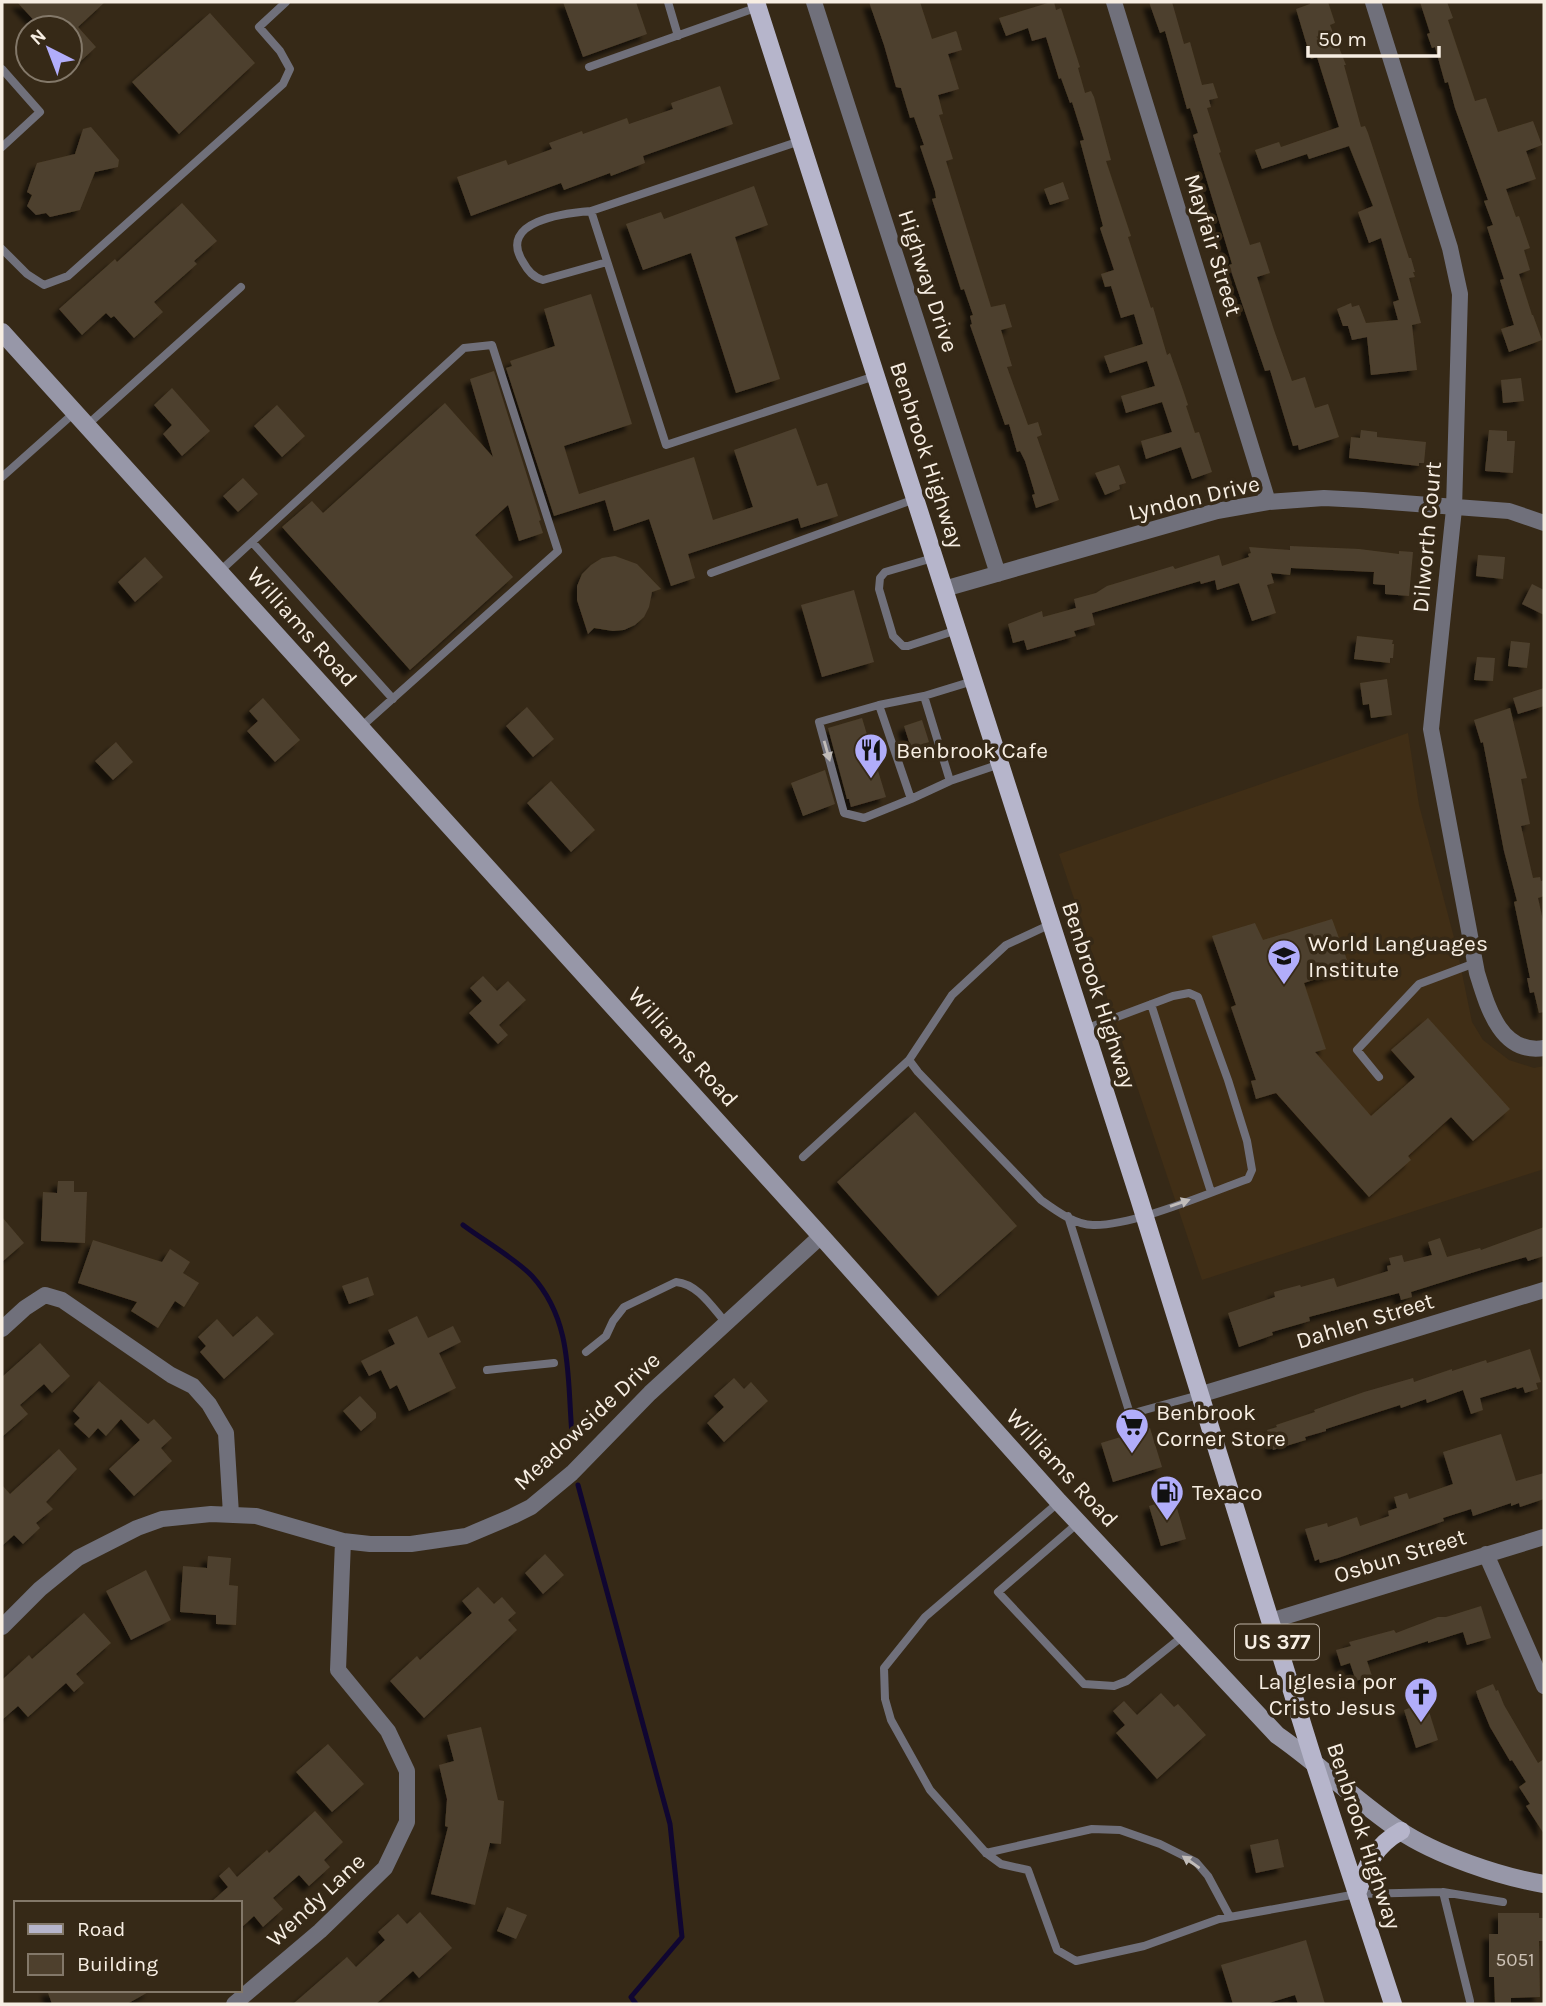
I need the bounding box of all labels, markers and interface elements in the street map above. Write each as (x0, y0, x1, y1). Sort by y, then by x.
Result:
north arrow (14, 14, 84, 84)
scale bar (1308, 14, 1439, 58)
text: N (26, 24, 51, 50)
text: 50 m (1318, 27, 1367, 51)
street label: Mayfair Street (1179, 171, 1248, 320)
street label: Highway Drive (892, 206, 964, 356)
street label: Benbrook Highway (884, 358, 970, 552)
street label: Dilworth Court (1407, 460, 1447, 614)
street label: Lyndon Drive (1126, 470, 1262, 526)
street label: Williams Road (241, 562, 363, 692)
restaurant icon: Benbrook Cafe (852, 731, 890, 780)
place label: Benbrook Cafe (896, 737, 1048, 764)
one-way arrow (822, 740, 833, 762)
street label: Benbrook Highway (1056, 898, 1142, 1092)
place label: World Languages Institute (1308, 930, 1488, 983)
school or university icon: World Languages Institute (1265, 937, 1303, 986)
street label: Williams Road (622, 982, 744, 1112)
one-way arrow (1169, 1197, 1190, 1208)
street label: Dahlen Street (1293, 1287, 1437, 1355)
street label: Meadowside Drive (508, 1346, 666, 1496)
place label: Benbrook Corner Store (1156, 1399, 1286, 1452)
street label: Williams Road (1000, 1403, 1124, 1533)
supermarket icon: Benbrook Corner Store (1113, 1406, 1151, 1455)
fuel station icon: Texaco (1148, 1473, 1186, 1522)
place label: Texaco (1192, 1479, 1262, 1506)
street label: Osbun Street (1331, 1523, 1470, 1589)
road number: US 377 (1235, 1624, 1319, 1660)
place label: La Iglesia por Cristo Jesus (1258, 1668, 1397, 1721)
church icon: La Iglesia por Cristo Jesus (1402, 1675, 1440, 1724)
street label: Benbrook Highway (1321, 1739, 1407, 1933)
street label: Wendy Lane (261, 1848, 371, 1952)
one-way arrow (1182, 1855, 1201, 1869)
legend (14, 1901, 242, 1992)
text: Road (77, 1917, 125, 1941)
house number: 5051 (1495, 1949, 1535, 1971)
text: Building (77, 1952, 158, 1976)

